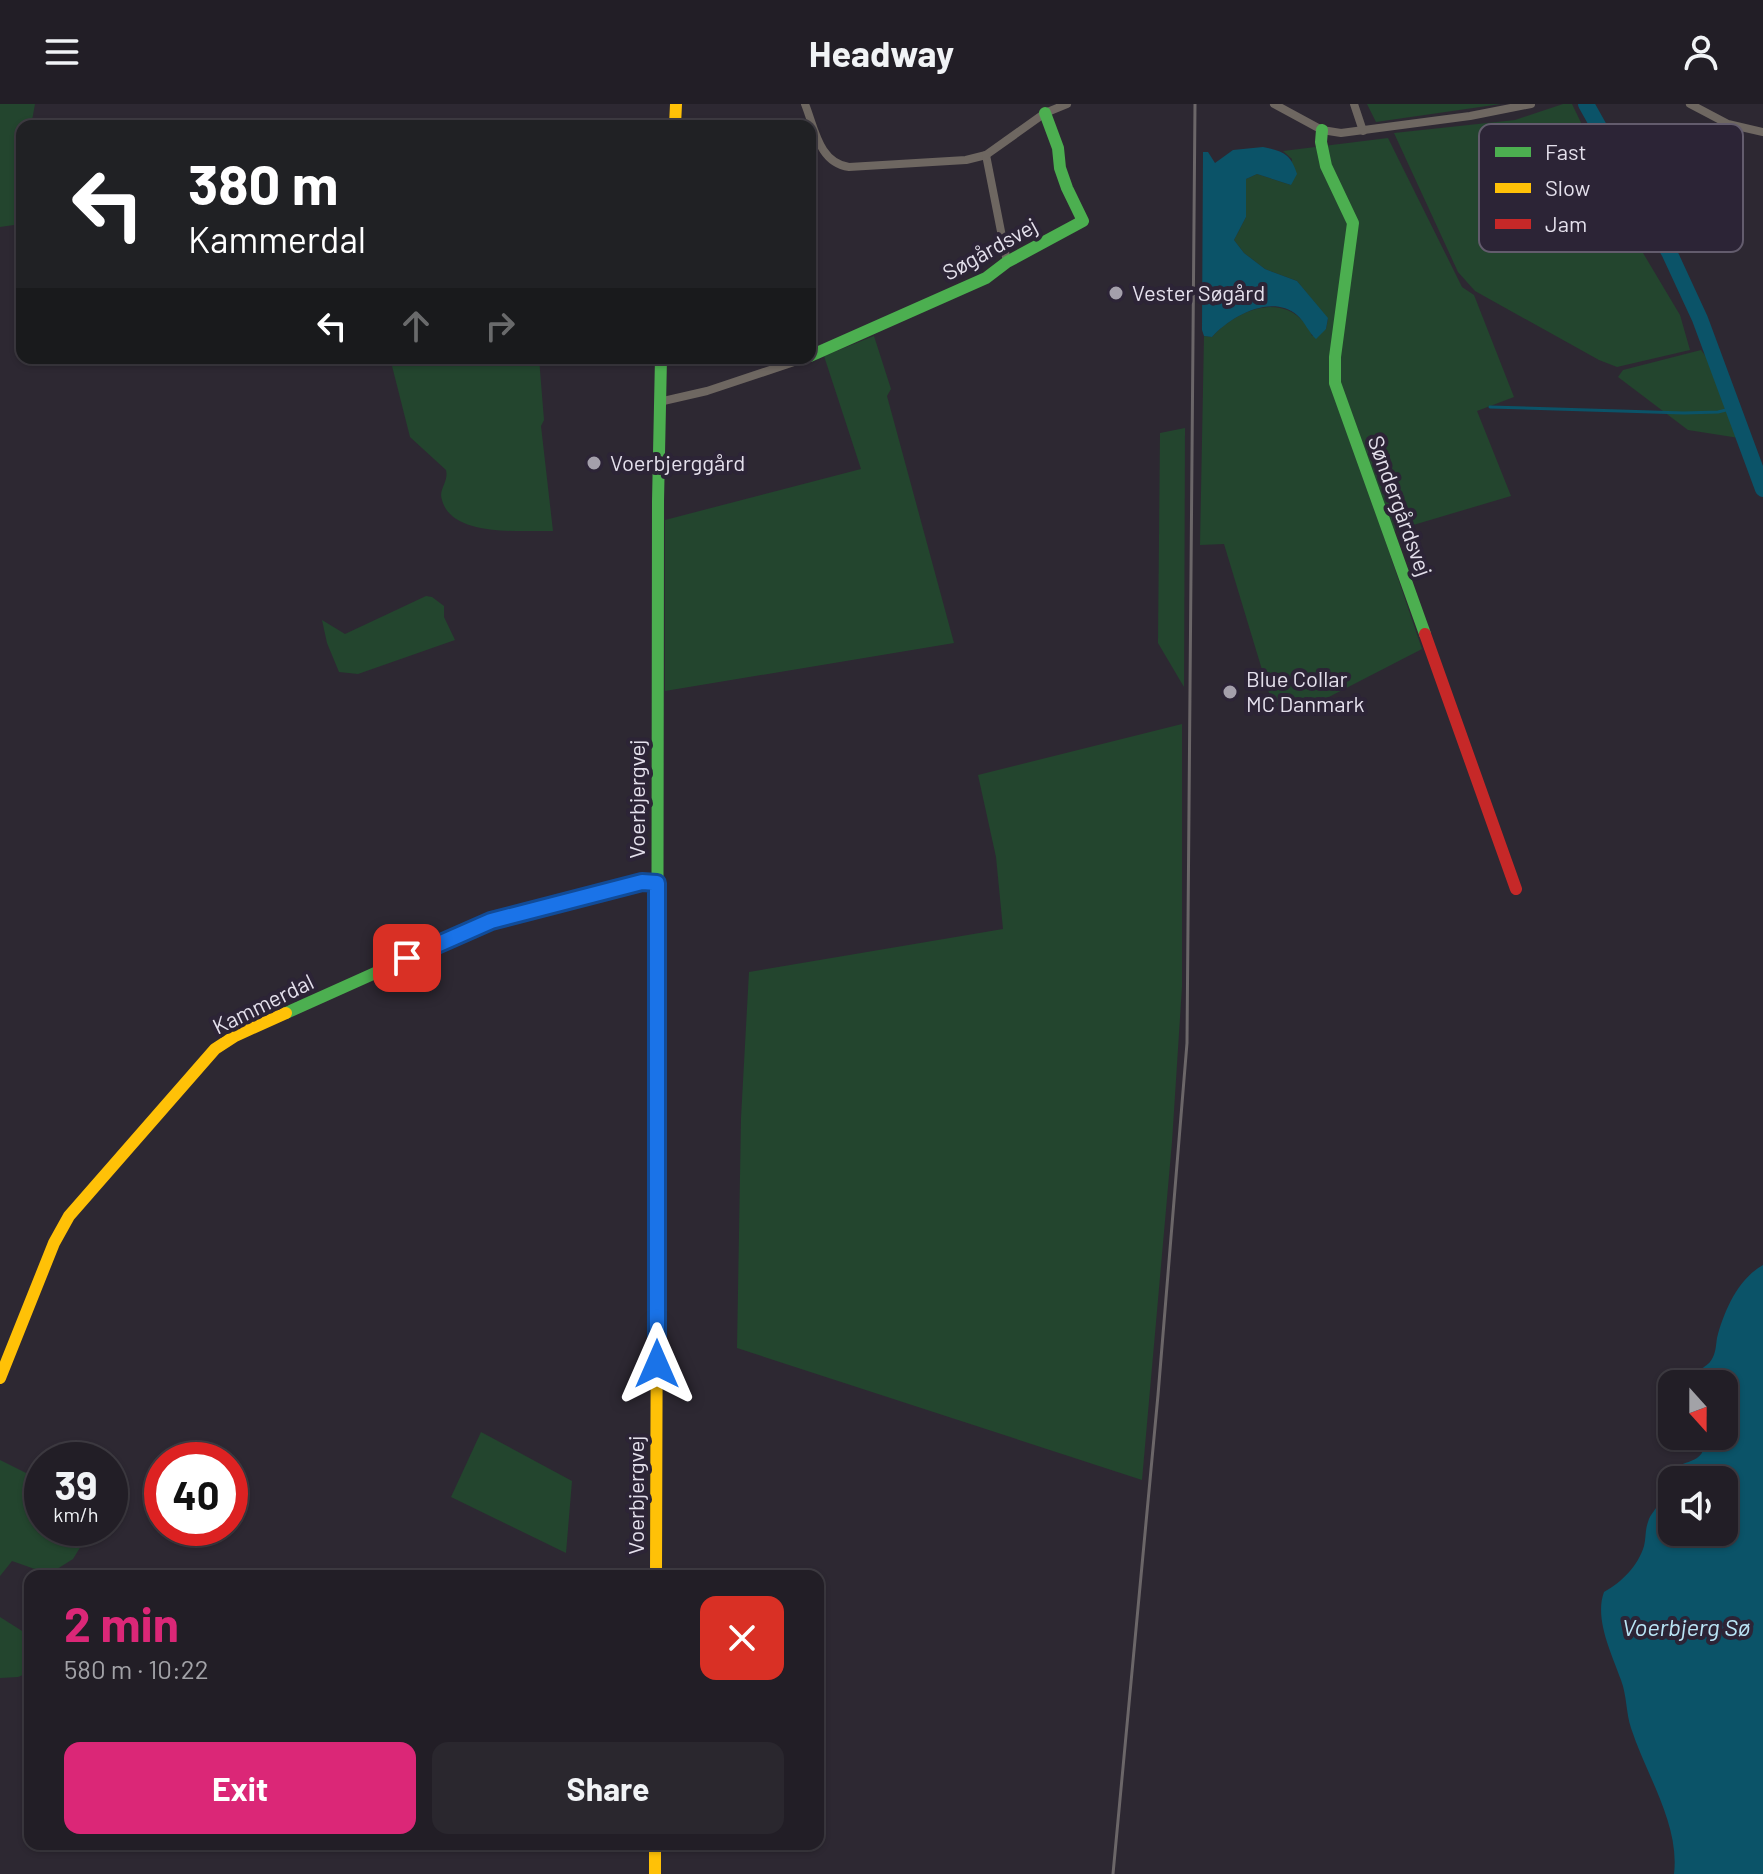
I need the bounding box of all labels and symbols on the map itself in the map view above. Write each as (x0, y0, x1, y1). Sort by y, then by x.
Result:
legend (1479, 124, 1743, 252)
text: Fast (1545, 138, 1587, 164)
text: Slow (1545, 174, 1590, 200)
text: Jam (1545, 210, 1587, 236)
street label: Søgårdsvej (938, 211, 1042, 285)
place label: Vester Søgård (1132, 279, 1265, 305)
marker: Vester Søgård (1107, 284, 1125, 302)
street label: Søndergårdsvej (1363, 432, 1438, 579)
place label: Voerbjerggård (610, 449, 745, 475)
marker: Voerbjerggård (585, 454, 603, 472)
place label: Blue Collar MC Danmark (1246, 665, 1365, 716)
marker: Blue Collar MC Danmark (1221, 683, 1239, 701)
street label: Voerbjergvej (623, 739, 649, 859)
pin (373, 924, 441, 992)
street label: Kammerdal (208, 968, 317, 1039)
position arrow (615, 1322, 699, 1406)
north arrow (1658, 1370, 1738, 1450)
street label: Voerbjergvej (622, 1435, 648, 1555)
speed limit sign: 40 (144, 1442, 248, 1546)
water label: Voerbjerg Sø (1622, 1612, 1750, 1641)

